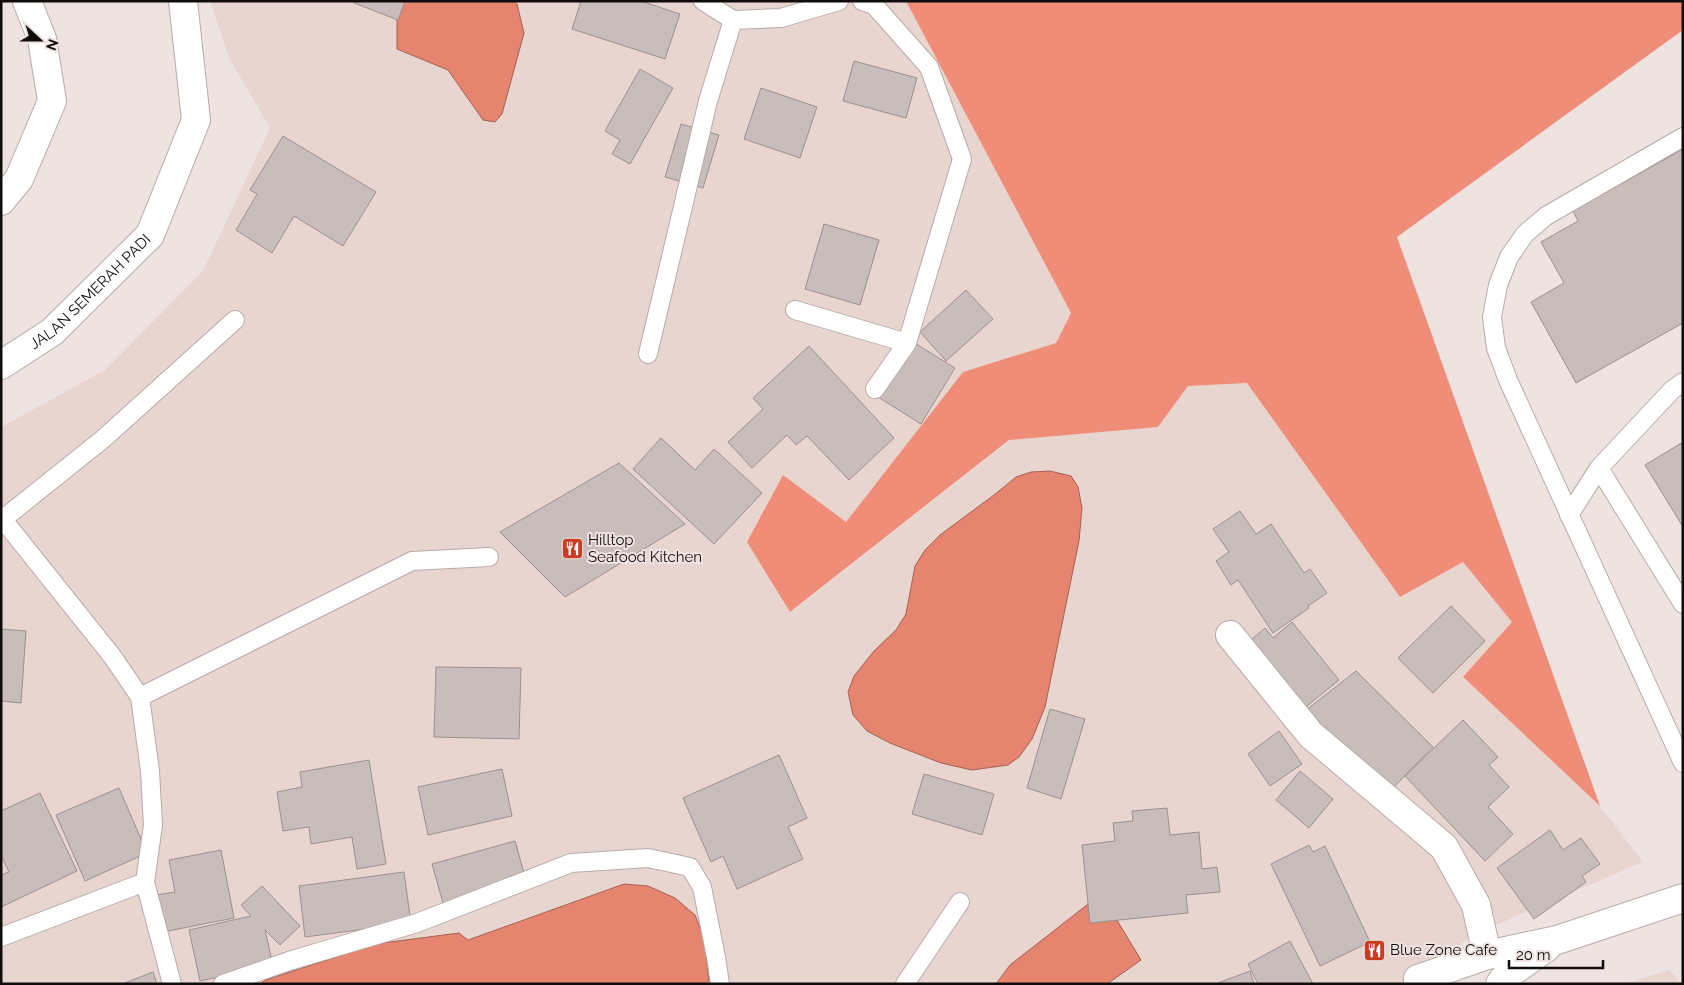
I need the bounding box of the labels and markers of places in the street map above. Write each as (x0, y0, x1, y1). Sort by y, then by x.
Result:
place label: Hilltop Seafood Kitchen (588, 531, 702, 566)
restaurant icon: Hilltop Seafood Kitchen (560, 537, 584, 561)
restaurant icon: Blue Zone Cafe (1362, 938, 1386, 962)
place label: Blue Zone Cafe (1390, 941, 1497, 959)

